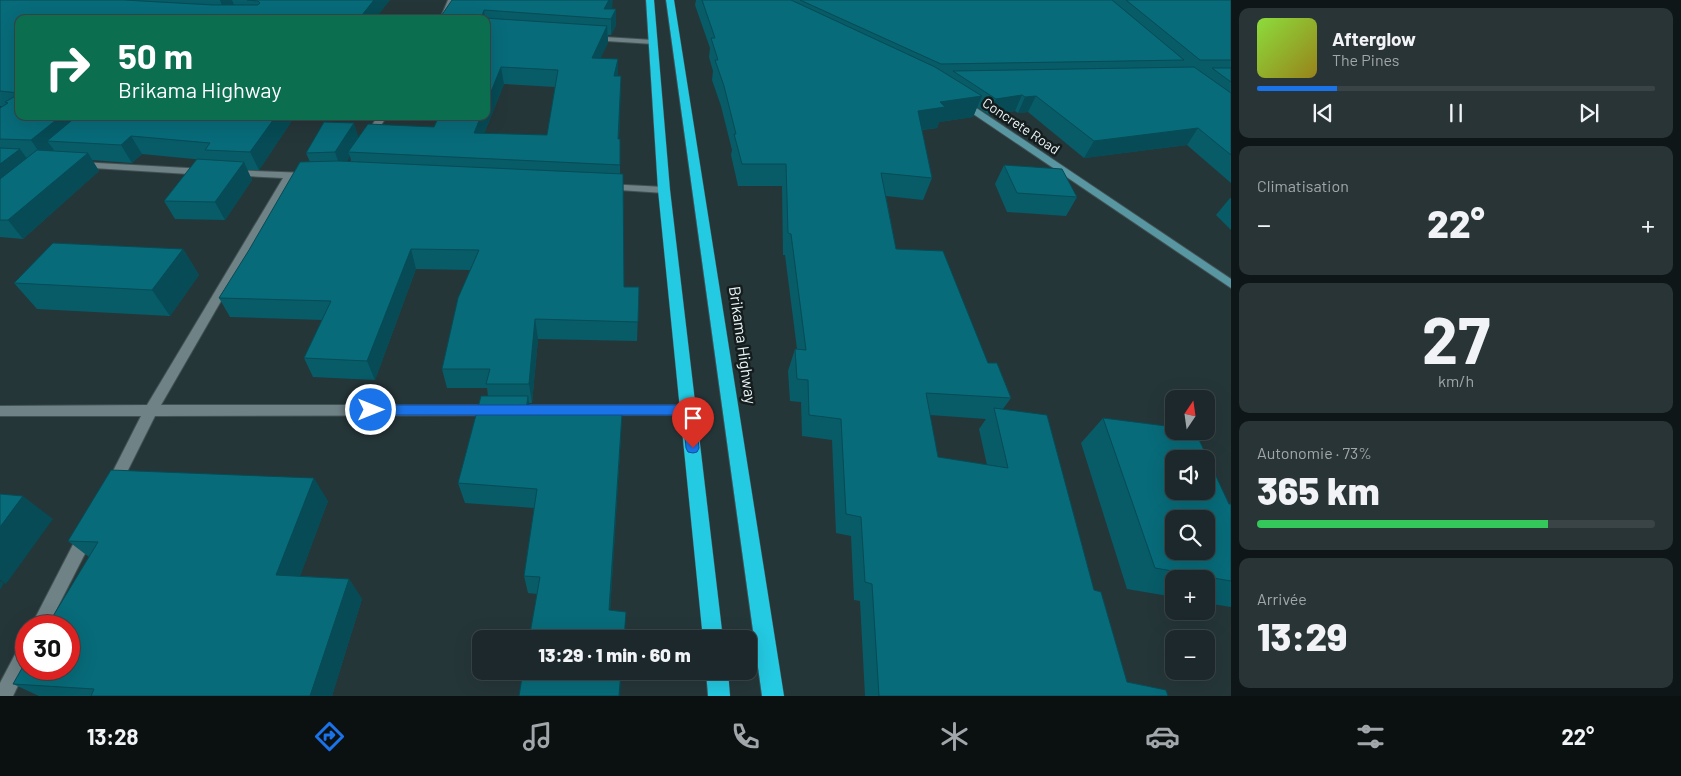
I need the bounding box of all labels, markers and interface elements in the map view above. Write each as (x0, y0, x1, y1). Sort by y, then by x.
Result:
text: Afterglow (1332, 27, 1416, 50)
text: 50 m (118, 34, 193, 76)
icon: right (35, 35, 100, 100)
text: The Pines (1332, 50, 1400, 69)
text: Brikama Highway (118, 76, 282, 102)
street label: Concrete Road (979, 94, 1063, 158)
icon: previous (1309, 99, 1337, 127)
icon: pause (1442, 99, 1470, 127)
icon: next (1575, 99, 1603, 127)
text: Climatisation (1257, 176, 1349, 195)
text: 22° (1427, 200, 1485, 246)
text: − (1257, 207, 1271, 241)
text: + (1641, 207, 1655, 241)
street label: Brikama Highway (726, 285, 761, 406)
text: 27 (1422, 299, 1490, 377)
text: km/h (1438, 371, 1474, 390)
position arrow (344, 383, 396, 435)
north arrow (1165, 390, 1215, 440)
map controls (1165, 390, 1215, 680)
pin (672, 397, 714, 448)
icon: arrive (679, 404, 707, 432)
text: Autonomie · 73% (1257, 443, 1372, 462)
button: sound (1165, 450, 1215, 500)
text: 365 km (1257, 467, 1380, 513)
button: search (1165, 510, 1215, 560)
button: + (1165, 570, 1215, 620)
text: Arrivée (1257, 589, 1307, 608)
text: 13:29 (1257, 613, 1347, 659)
speed limit sign: 30 (15, 615, 80, 680)
button: − (1165, 630, 1215, 680)
text: 13:29 · 1 min · 60 m (538, 643, 691, 666)
icon: directions (312, 719, 347, 754)
icon: music (520, 719, 555, 754)
icon: phone (728, 719, 763, 754)
icon: climate (937, 719, 972, 754)
icon: car (1145, 719, 1180, 754)
icon: filters (1353, 719, 1388, 754)
text: 13:28 (87, 723, 139, 749)
text: 22° (1561, 723, 1594, 749)

